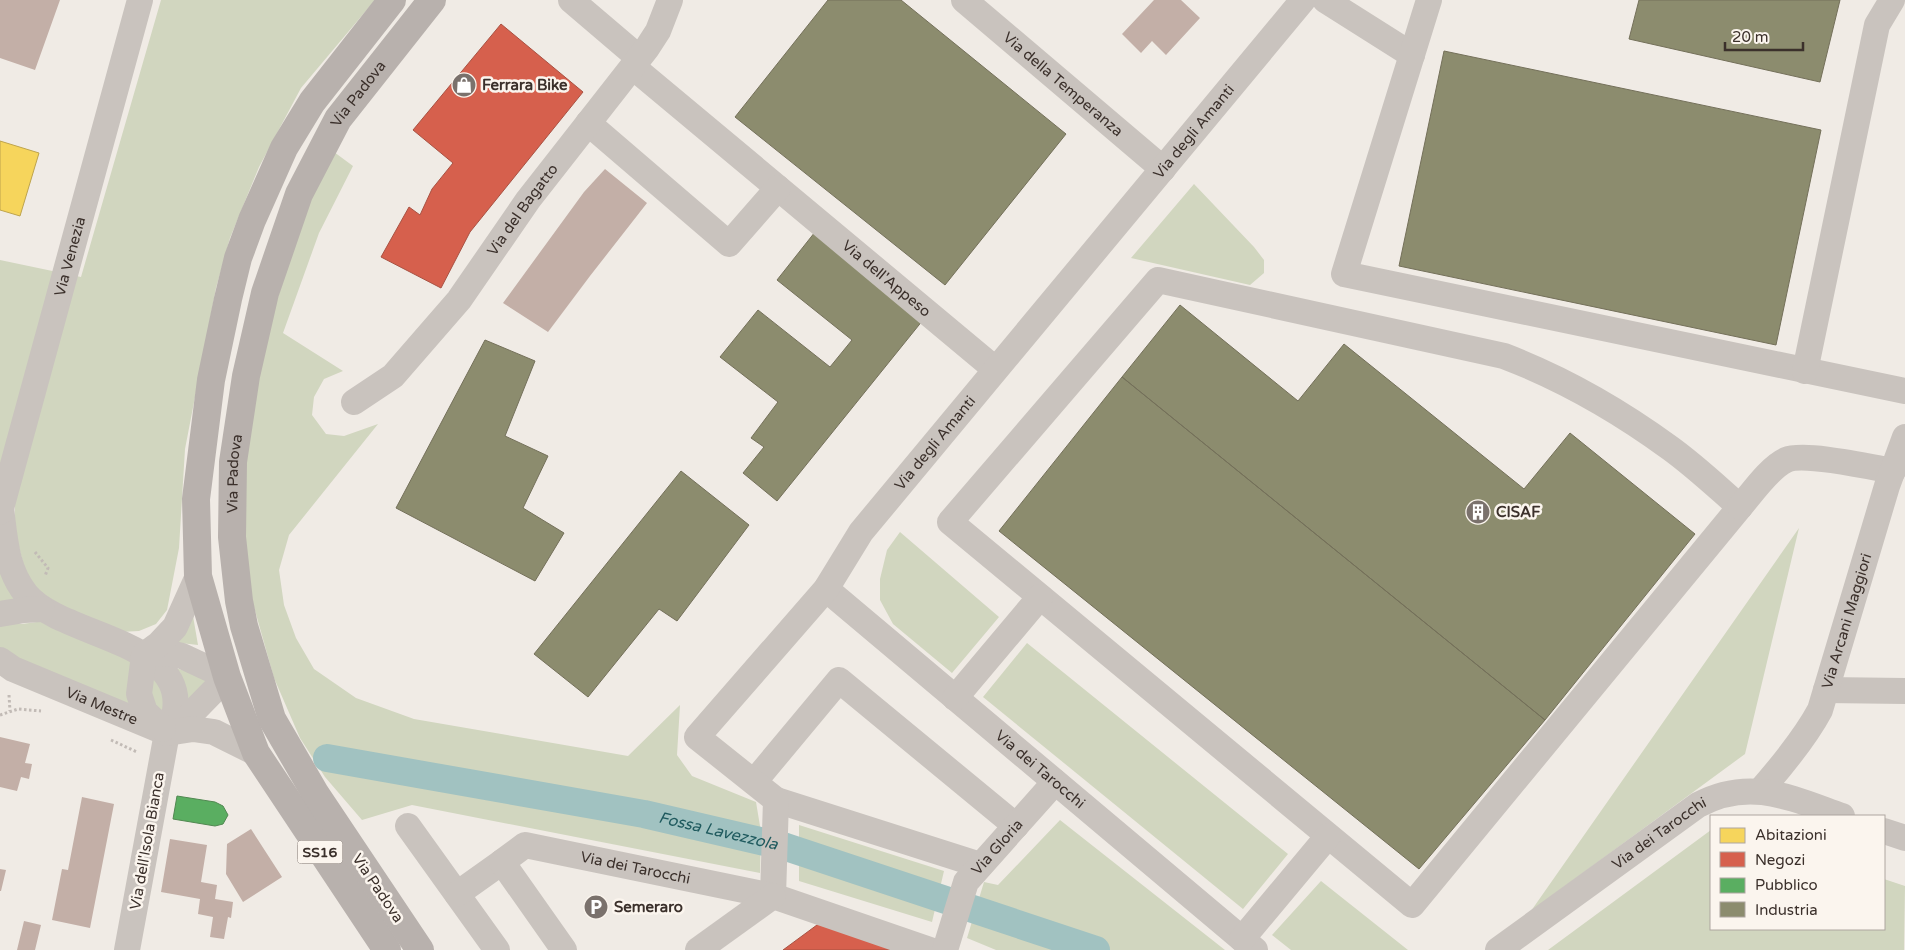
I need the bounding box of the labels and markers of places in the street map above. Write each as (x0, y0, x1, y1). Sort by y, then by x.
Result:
shop icon: Ferrara Bike (451, 72, 477, 98)
place label: Ferrara Bike (482, 76, 568, 94)
building icon: CISAF (1465, 499, 1491, 525)
place label: CISAF (1496, 503, 1540, 521)
parking icon: Semeraro (583, 894, 609, 920)
place label: Semeraro (614, 898, 683, 916)

